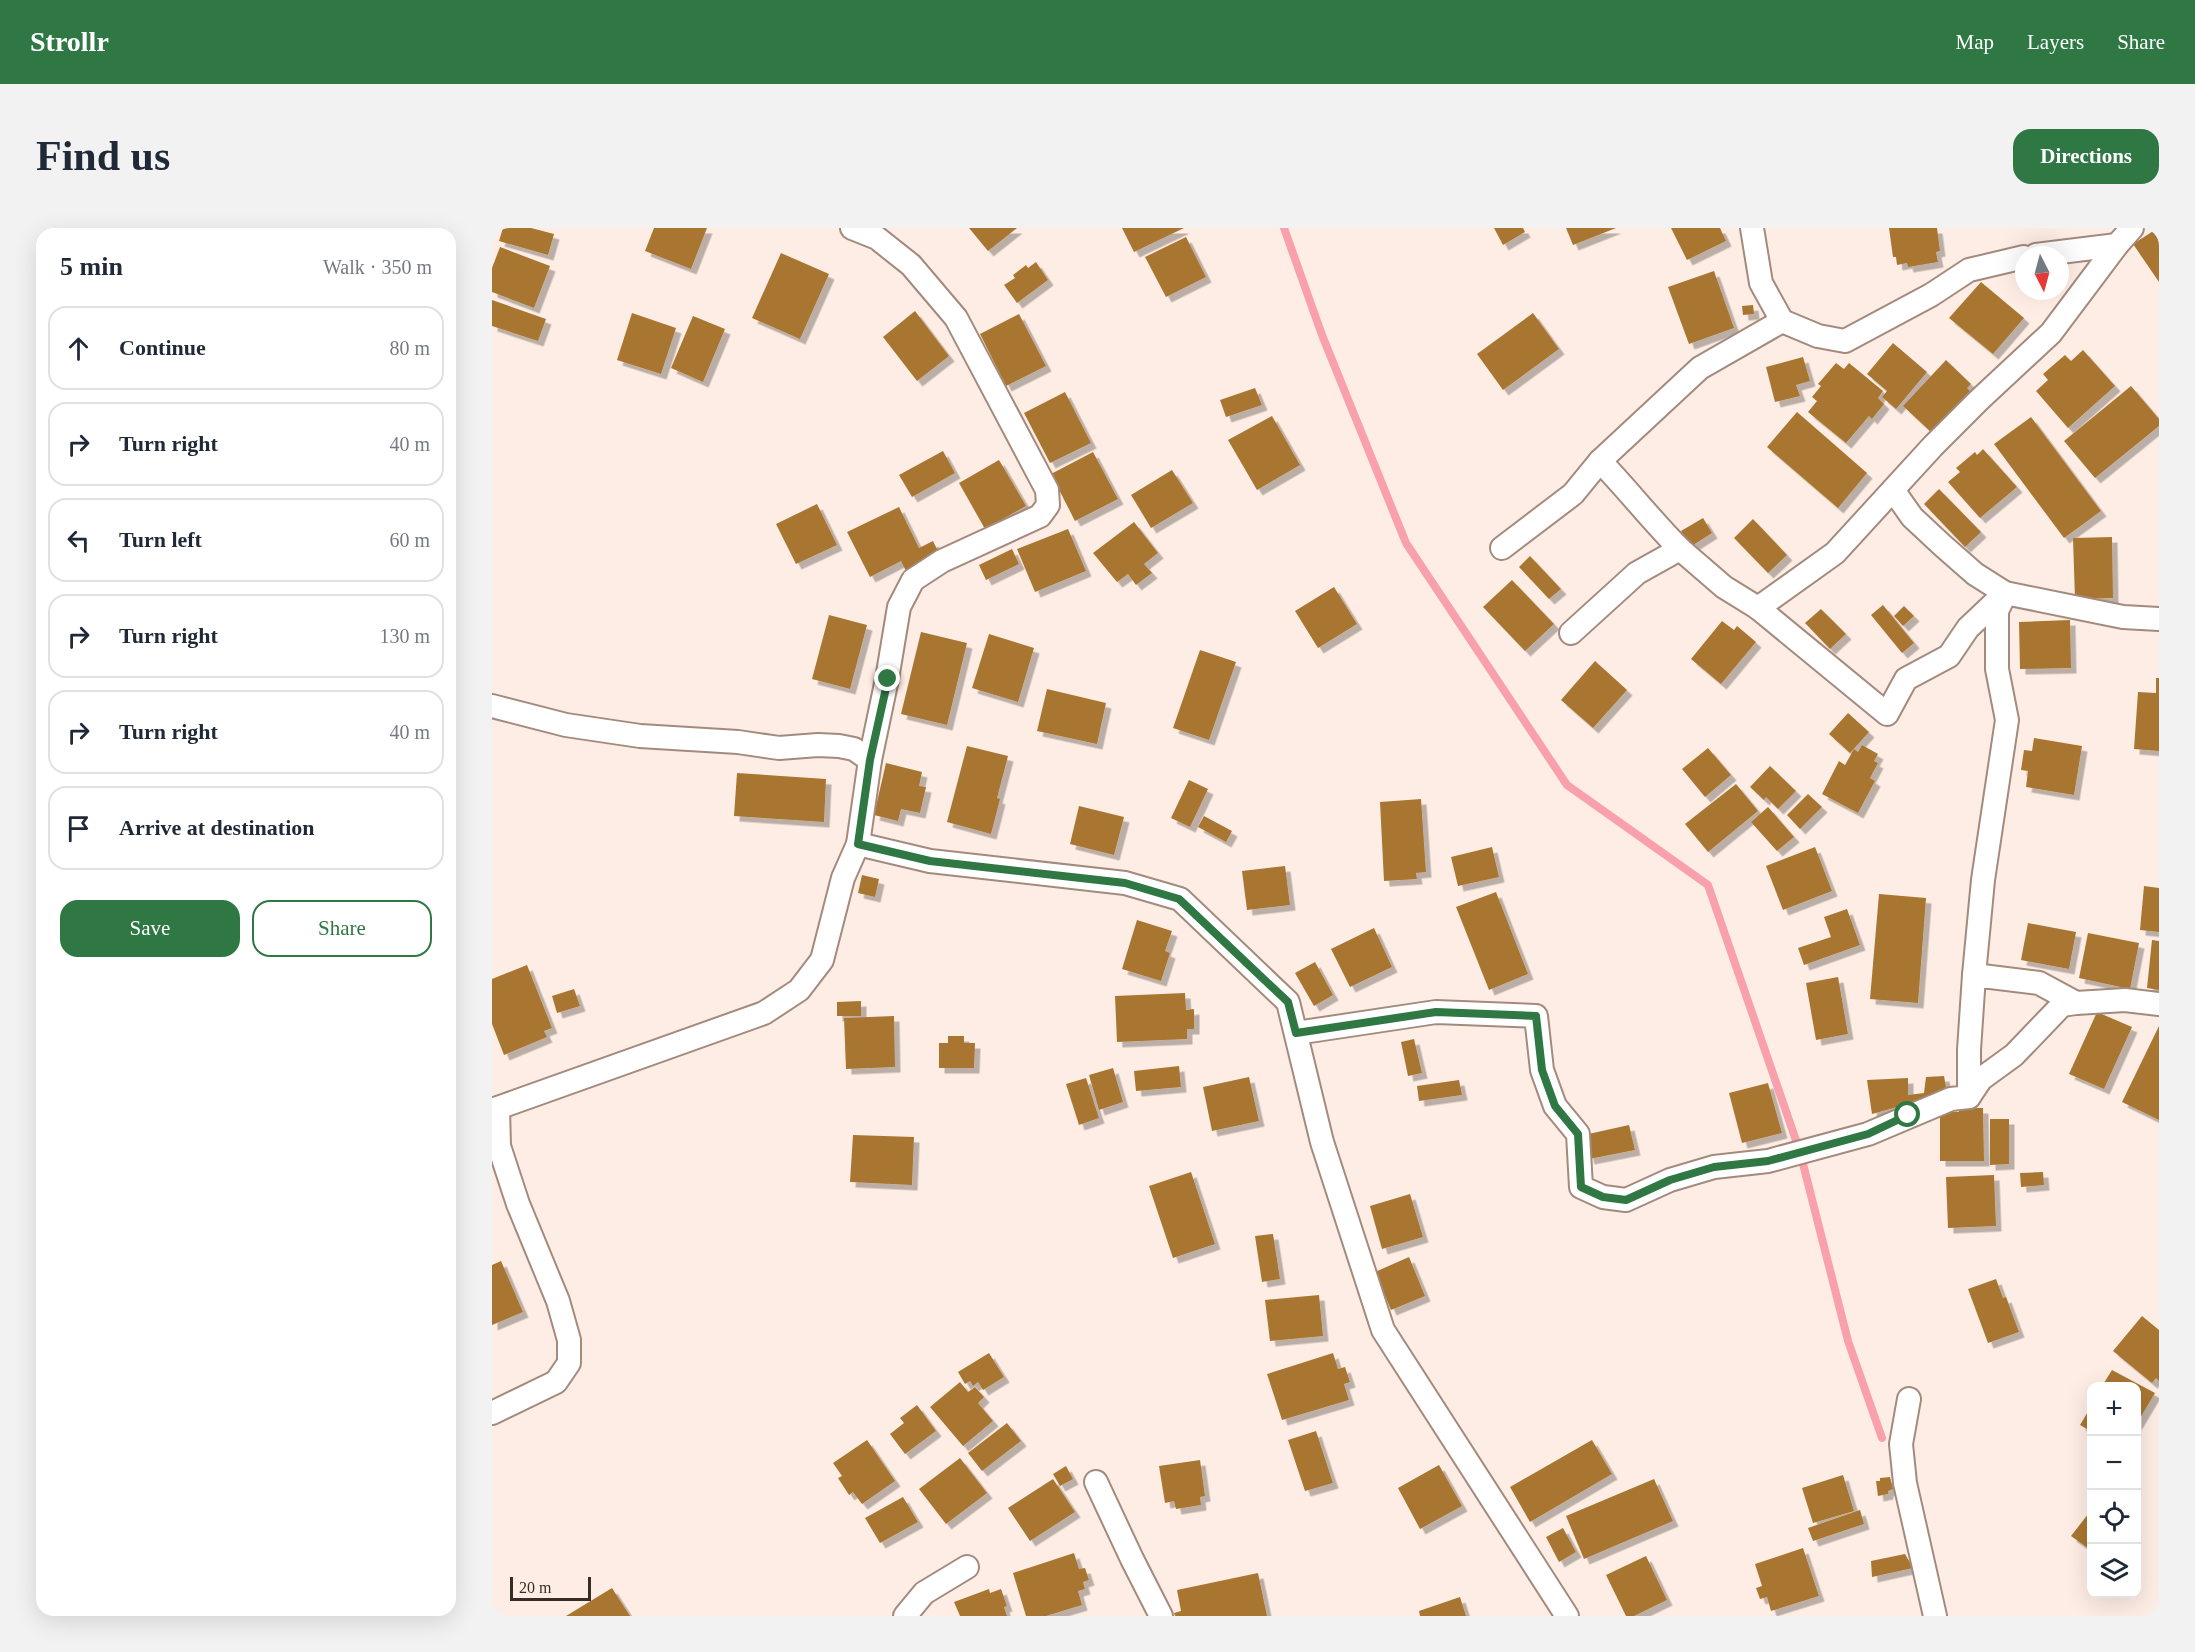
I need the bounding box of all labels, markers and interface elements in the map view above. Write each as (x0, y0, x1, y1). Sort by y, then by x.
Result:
text: Strollr (30, 26, 109, 57)
text: Map (1956, 30, 1994, 54)
text: Layers (2027, 30, 2084, 54)
text: Share (2117, 30, 2165, 54)
button: Directions (2013, 129, 2159, 184)
text: Find us (36, 133, 170, 179)
north arrow (2015, 246, 2069, 300)
text: 5 min (60, 252, 123, 281)
text: Walk · 350 m (323, 256, 432, 278)
icon: ahead (62, 332, 95, 365)
text: Continue (119, 335, 206, 360)
text: 80 m (389, 337, 430, 359)
icon: right (62, 428, 95, 461)
text: Turn right (119, 431, 218, 456)
text: 40 m (389, 433, 430, 455)
icon: left (62, 524, 95, 557)
text: Turn left (119, 527, 202, 552)
text: 60 m (389, 529, 430, 551)
icon: right (62, 620, 95, 653)
text: Turn right (119, 623, 218, 648)
text: 130 m (379, 625, 430, 647)
route end (874, 665, 900, 691)
icon: right (62, 716, 95, 749)
text: Turn right (119, 719, 218, 744)
text: 40 m (389, 721, 430, 743)
icon: arrive (62, 812, 95, 845)
text: Arrive at destination (119, 815, 315, 840)
button: Save (60, 900, 240, 957)
button: Share (252, 900, 432, 957)
route start (1894, 1101, 1920, 1127)
map controls (2087, 1382, 2141, 1598)
button: + (2087, 1382, 2141, 1436)
button: − (2087, 1436, 2141, 1490)
button: locate (2087, 1490, 2141, 1544)
button: layers (2087, 1544, 2141, 1598)
scale bar (510, 1574, 591, 1602)
text: 20 m (519, 1579, 551, 1596)

